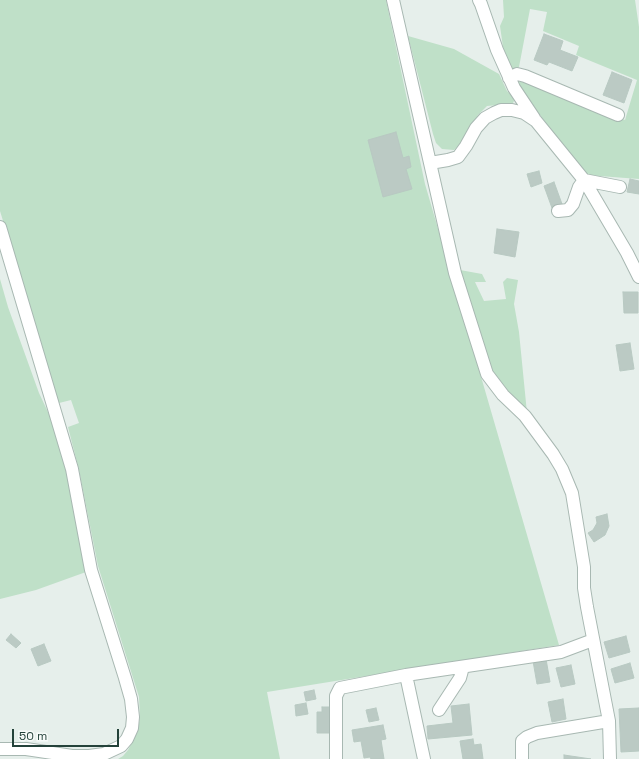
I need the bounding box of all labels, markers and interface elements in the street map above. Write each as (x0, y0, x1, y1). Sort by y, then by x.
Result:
scale bar (14, 721, 121, 747)
text: 50 m (19, 728, 47, 744)

